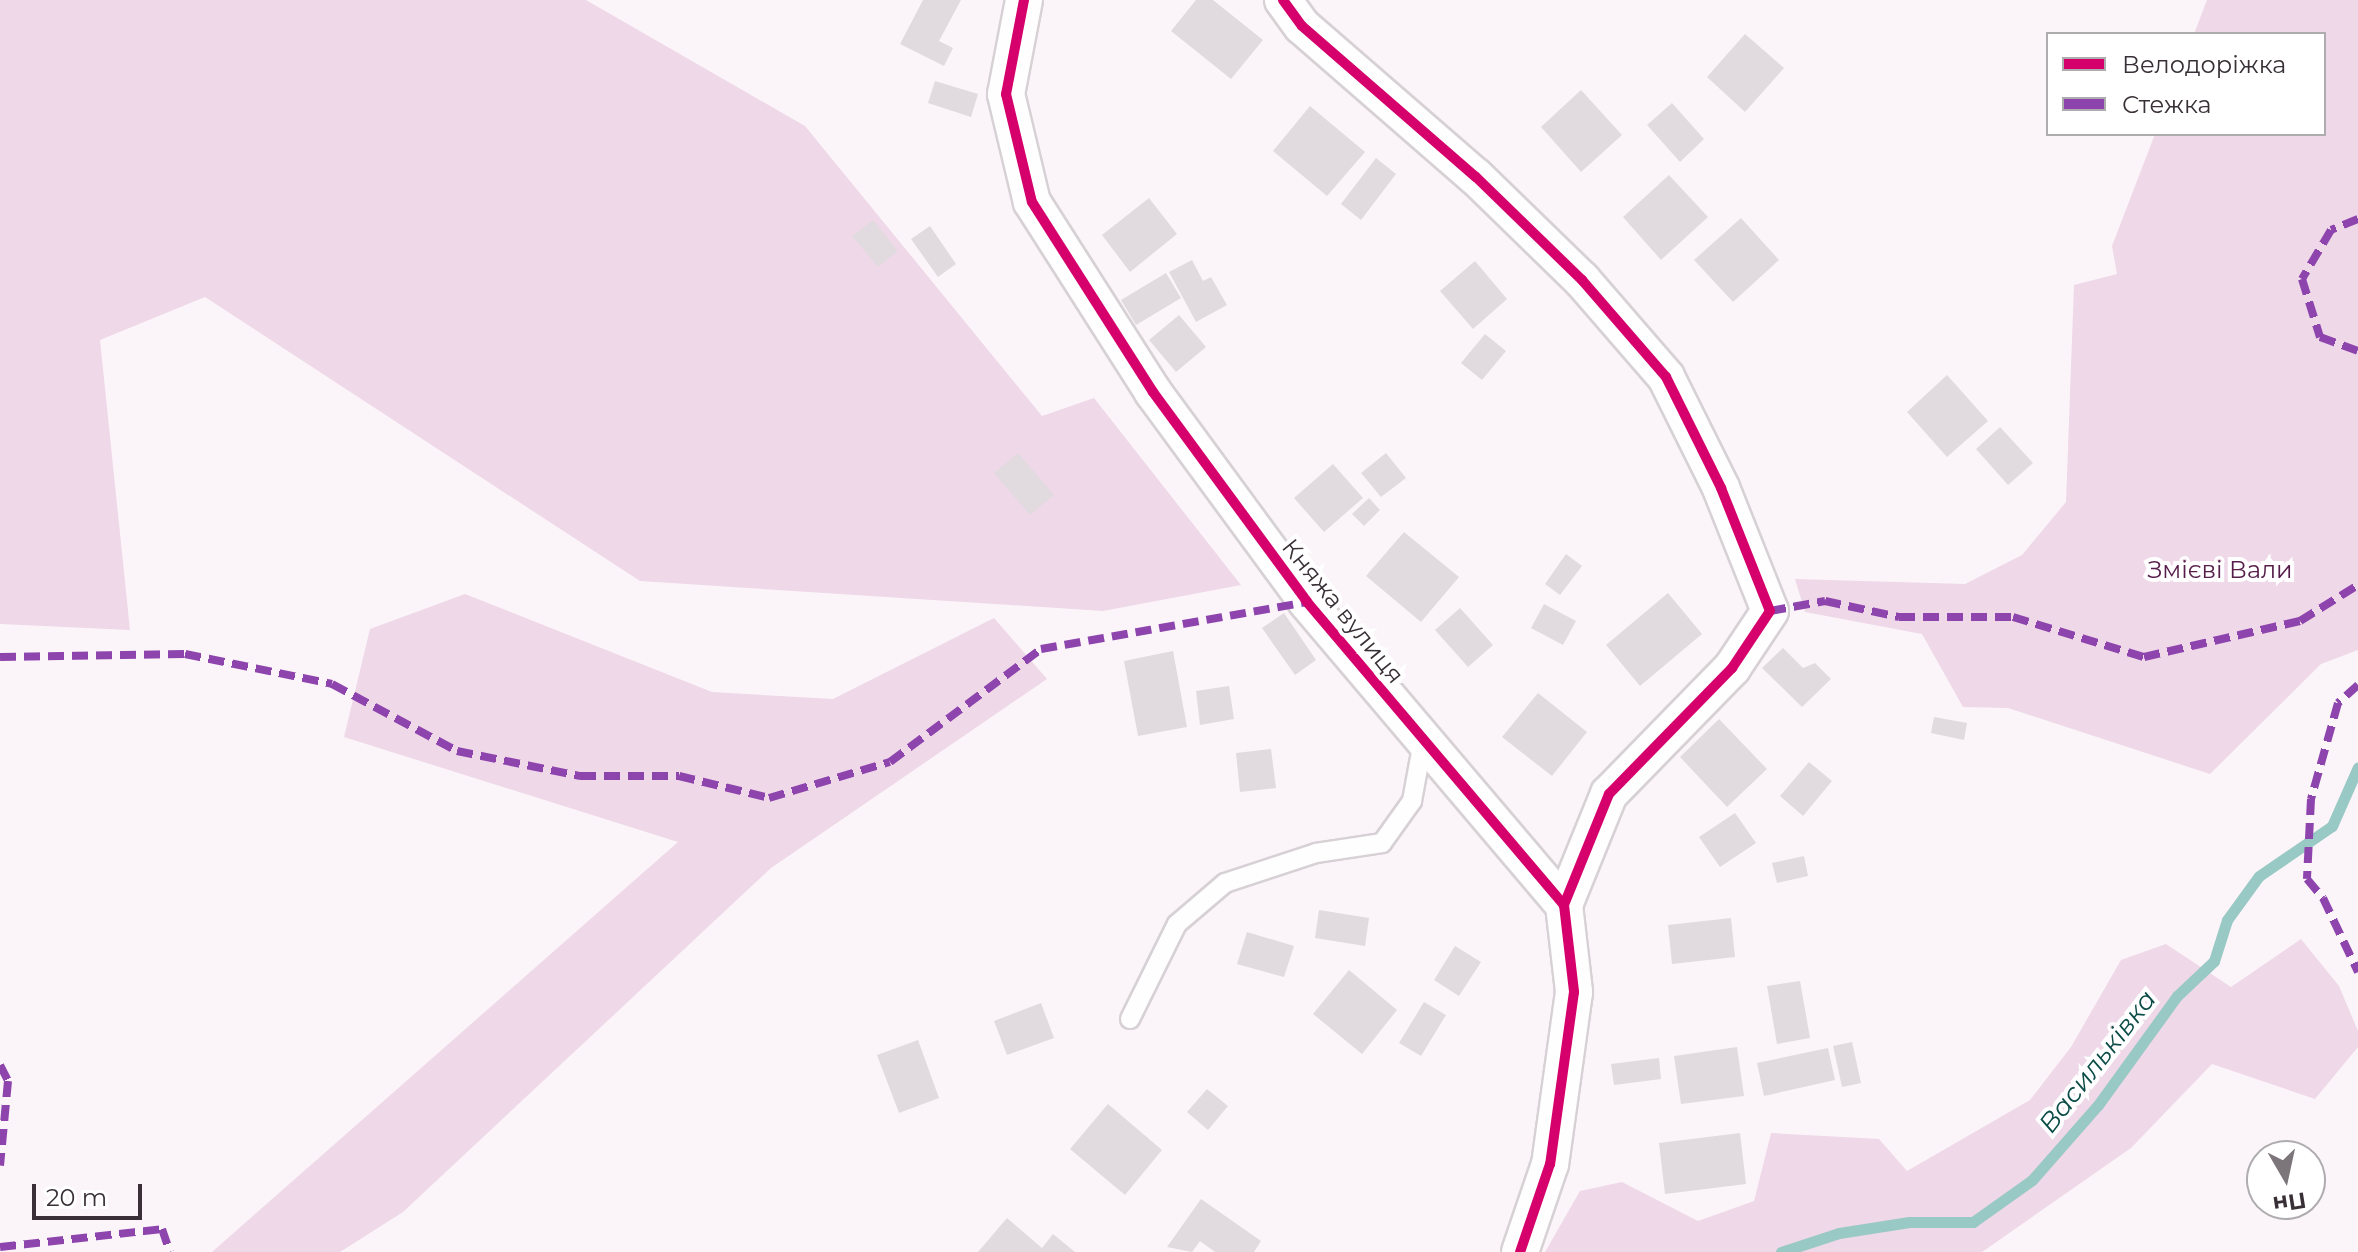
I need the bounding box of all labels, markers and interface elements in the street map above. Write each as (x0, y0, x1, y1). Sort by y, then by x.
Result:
legend (2046, 32, 2326, 136)
text: Велодоріжка (2122, 50, 2286, 79)
text: Стежка (2122, 90, 2212, 119)
street label: Княжа вулиця (1276, 533, 1410, 689)
park label: Змієві Вали (2147, 556, 2293, 584)
water label: Васильківка (2033, 985, 2163, 1139)
north arrow (2246, 1140, 2326, 1220)
scale bar (36, 1168, 146, 1218)
text: 20 m (46, 1183, 107, 1212)
text: Пн (2271, 1186, 2308, 1218)

